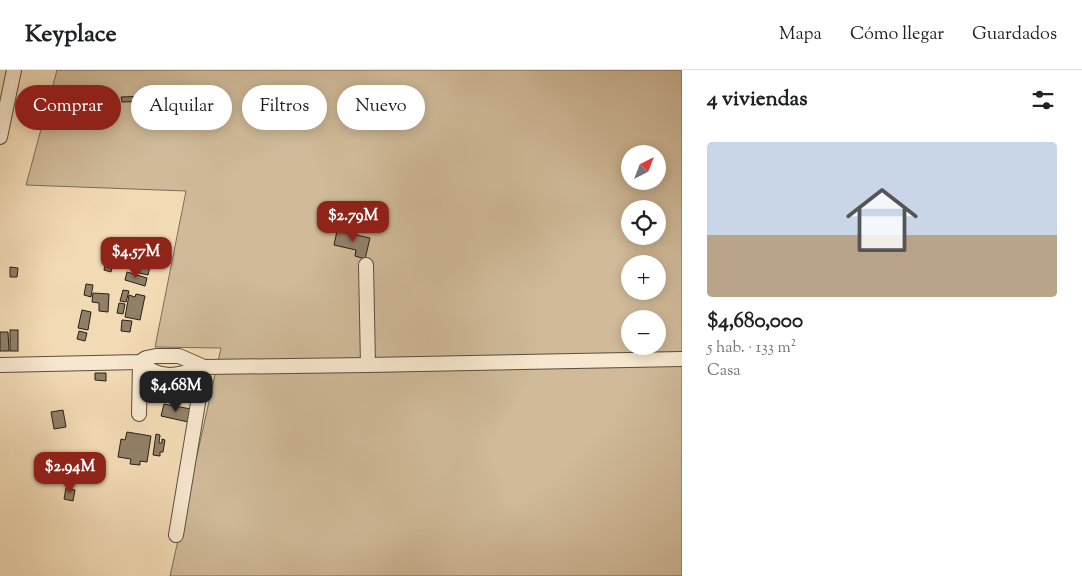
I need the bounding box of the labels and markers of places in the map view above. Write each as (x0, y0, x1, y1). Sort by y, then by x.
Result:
pin: $2.79M (312, 200, 394, 243)
pin: $4.57M (95, 236, 177, 279)
pin: $4.68M (135, 370, 217, 413)
pin: $2.94M (29, 452, 111, 494)

